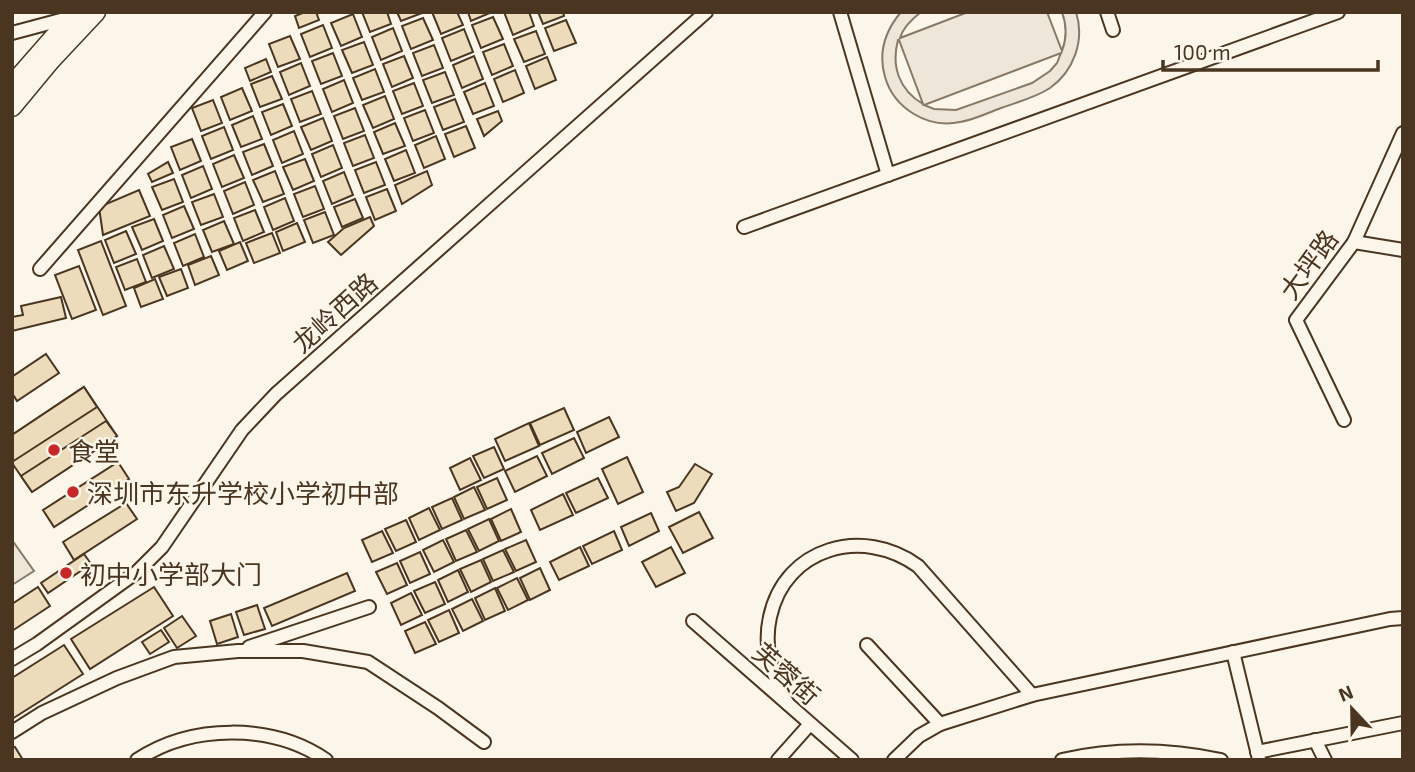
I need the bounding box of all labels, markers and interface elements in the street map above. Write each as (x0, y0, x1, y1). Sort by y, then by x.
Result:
scale bar (1163, 28, 1378, 72)
text: 100 m (1174, 39, 1231, 64)
street label: 大坪路 (1273, 223, 1343, 305)
street label: 龙岭西路 (285, 266, 383, 358)
place label: 食堂 (68, 435, 120, 466)
marker: 食堂 (46, 442, 62, 458)
place label: 深圳市东升学校小学初中部 (87, 477, 399, 508)
marker: 深圳市东升学校小学初中部 (65, 484, 81, 500)
place label: 初中小学部大门 (80, 558, 262, 589)
marker: 初中小学部大门 (58, 565, 74, 581)
street label: 芙蓉街 (747, 636, 827, 710)
north arrow (1317, 674, 1387, 744)
text: N (1335, 680, 1356, 706)

